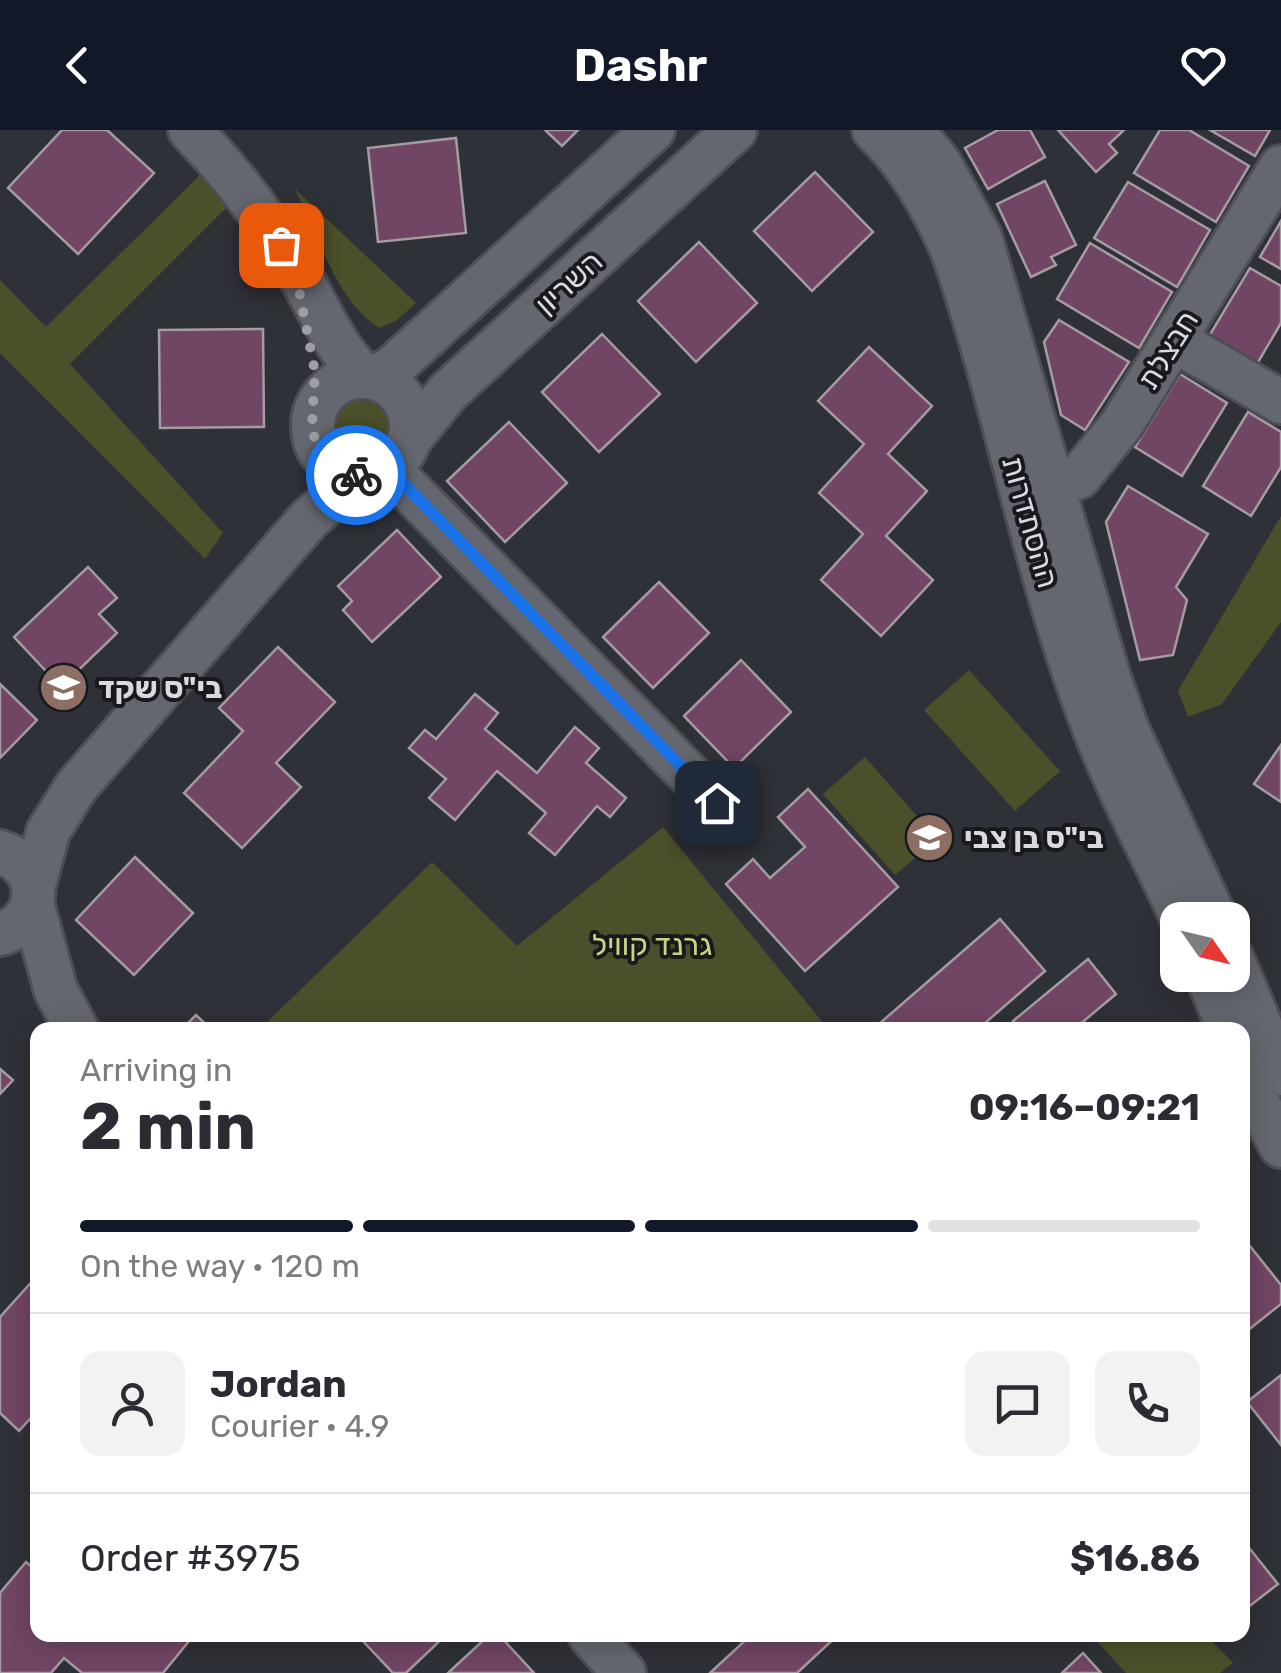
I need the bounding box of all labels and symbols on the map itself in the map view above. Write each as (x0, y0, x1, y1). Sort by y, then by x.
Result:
pin (239, 203, 324, 288)
street label: השריון (528, 244, 610, 322)
street label: חבצלת (1130, 304, 1206, 396)
courier (306, 425, 406, 525)
street label: ההסתדרות (994, 452, 1066, 592)
school or university icon: בי"ס שקד (37, 662, 89, 714)
place label: בי"ס שקד (98, 670, 222, 706)
pin (675, 761, 760, 846)
school or university icon: בי"ס בן צבי (903, 812, 955, 864)
place label: בי"ס בן צבי (964, 820, 1104, 856)
north arrow (1160, 902, 1250, 992)
park label: גרנד קוויל (592, 927, 712, 963)

